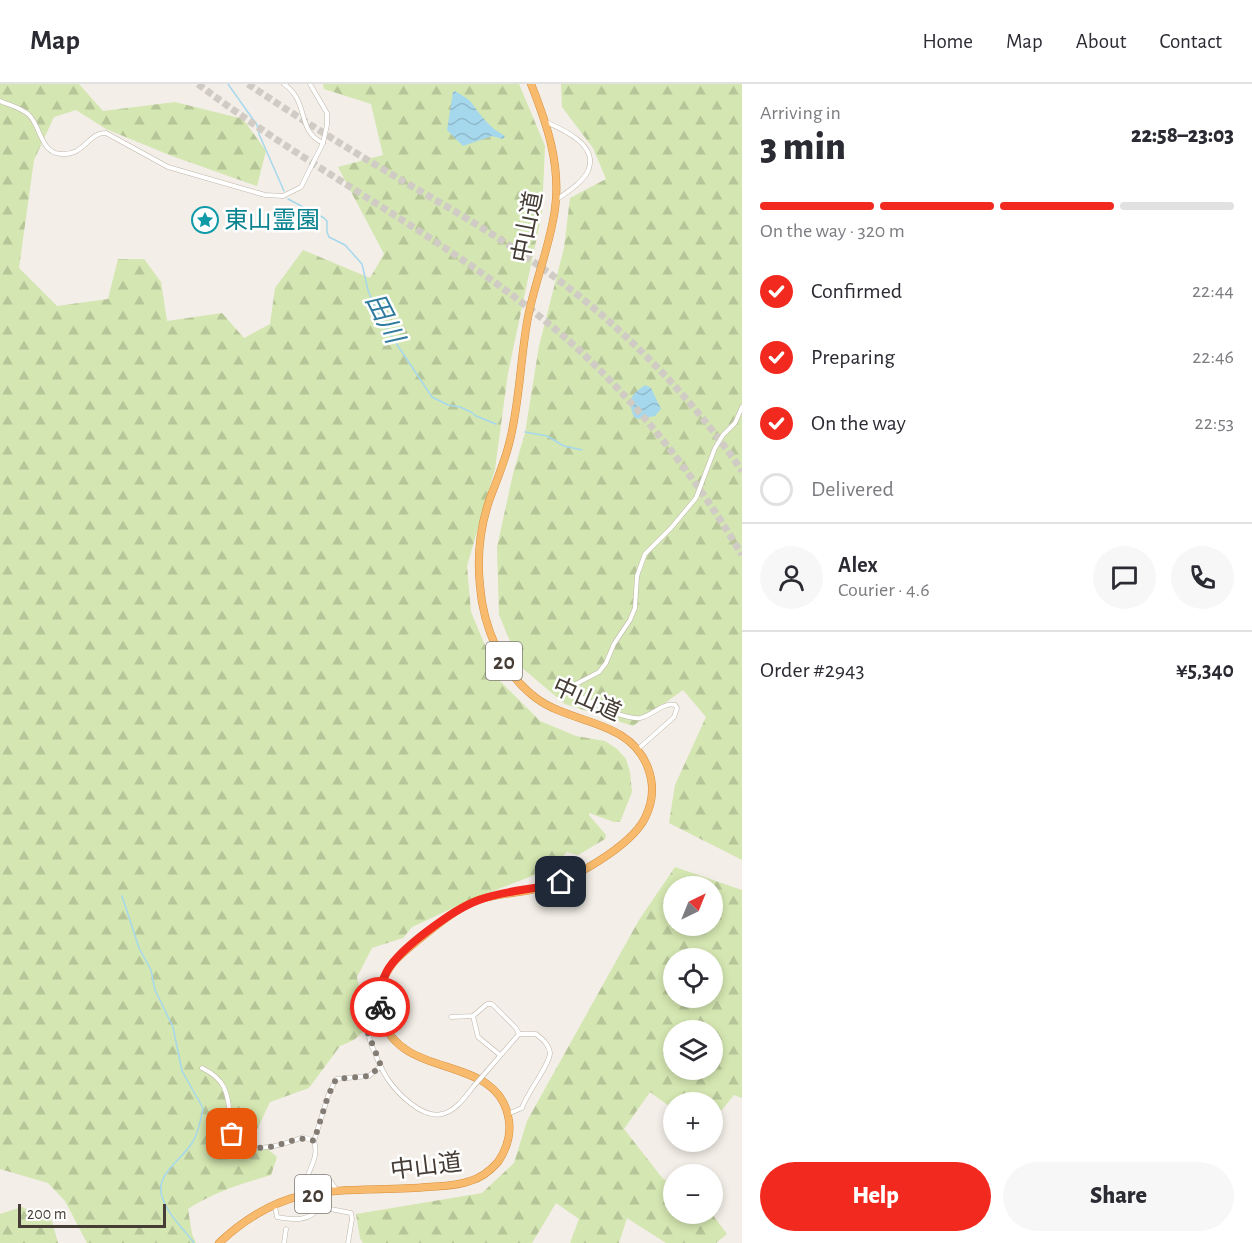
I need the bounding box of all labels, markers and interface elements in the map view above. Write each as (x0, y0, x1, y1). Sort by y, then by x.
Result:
text: Map (30, 27, 80, 55)
text: Home (922, 31, 973, 52)
text: Map (1006, 31, 1043, 52)
text: About (1076, 31, 1126, 52)
text: Contact (1159, 31, 1222, 52)
text: Arriving in (760, 103, 841, 123)
text: 22:58–23:03 (1131, 124, 1234, 146)
text: 3 min (760, 128, 846, 167)
street label: 中山道 (507, 189, 547, 265)
place icon: 東山霊園 (190, 205, 220, 235)
place label: 東山霊園 (224, 207, 320, 233)
text: On the way · 320 m (760, 221, 905, 241)
icon: check (760, 275, 793, 308)
text: Confirmed (811, 280, 902, 302)
text: 22:44 (1192, 281, 1234, 301)
water label: 田川 (361, 289, 409, 350)
icon: check (760, 341, 793, 374)
text: Preparing (811, 346, 895, 368)
text: 22:46 (1192, 347, 1234, 367)
icon: check (760, 407, 793, 440)
text: On the way (811, 412, 906, 434)
text: 22:53 (1195, 413, 1234, 433)
text: Delivered (811, 478, 894, 500)
button: person (760, 546, 823, 609)
button: chat (1093, 546, 1156, 609)
button: phone (1171, 546, 1234, 609)
text: Alex (838, 554, 878, 576)
text: Courier · 4.6 (838, 580, 930, 600)
road number: 20 (486, 642, 522, 680)
text: Order #2943 (760, 659, 865, 681)
text: ¥5,340 (1176, 659, 1234, 681)
street label: 中山道 (549, 672, 625, 726)
pin (535, 856, 586, 907)
icon: home (544, 865, 577, 898)
north arrow (663, 876, 723, 936)
map controls (663, 876, 723, 1224)
button: locate (663, 948, 723, 1008)
courier (350, 977, 410, 1037)
icon: bike (364, 991, 397, 1024)
button: layers (663, 1020, 723, 1080)
button: + (663, 1092, 723, 1152)
pin (206, 1108, 257, 1159)
icon: bag (215, 1117, 248, 1150)
street label: 中山道 (389, 1149, 463, 1183)
button: Help (760, 1162, 991, 1231)
button: Share (1003, 1162, 1234, 1231)
button: − (663, 1164, 723, 1224)
road number: 20 (295, 1175, 331, 1213)
scale bar (18, 1201, 166, 1228)
text: 200 m (27, 1206, 67, 1222)

